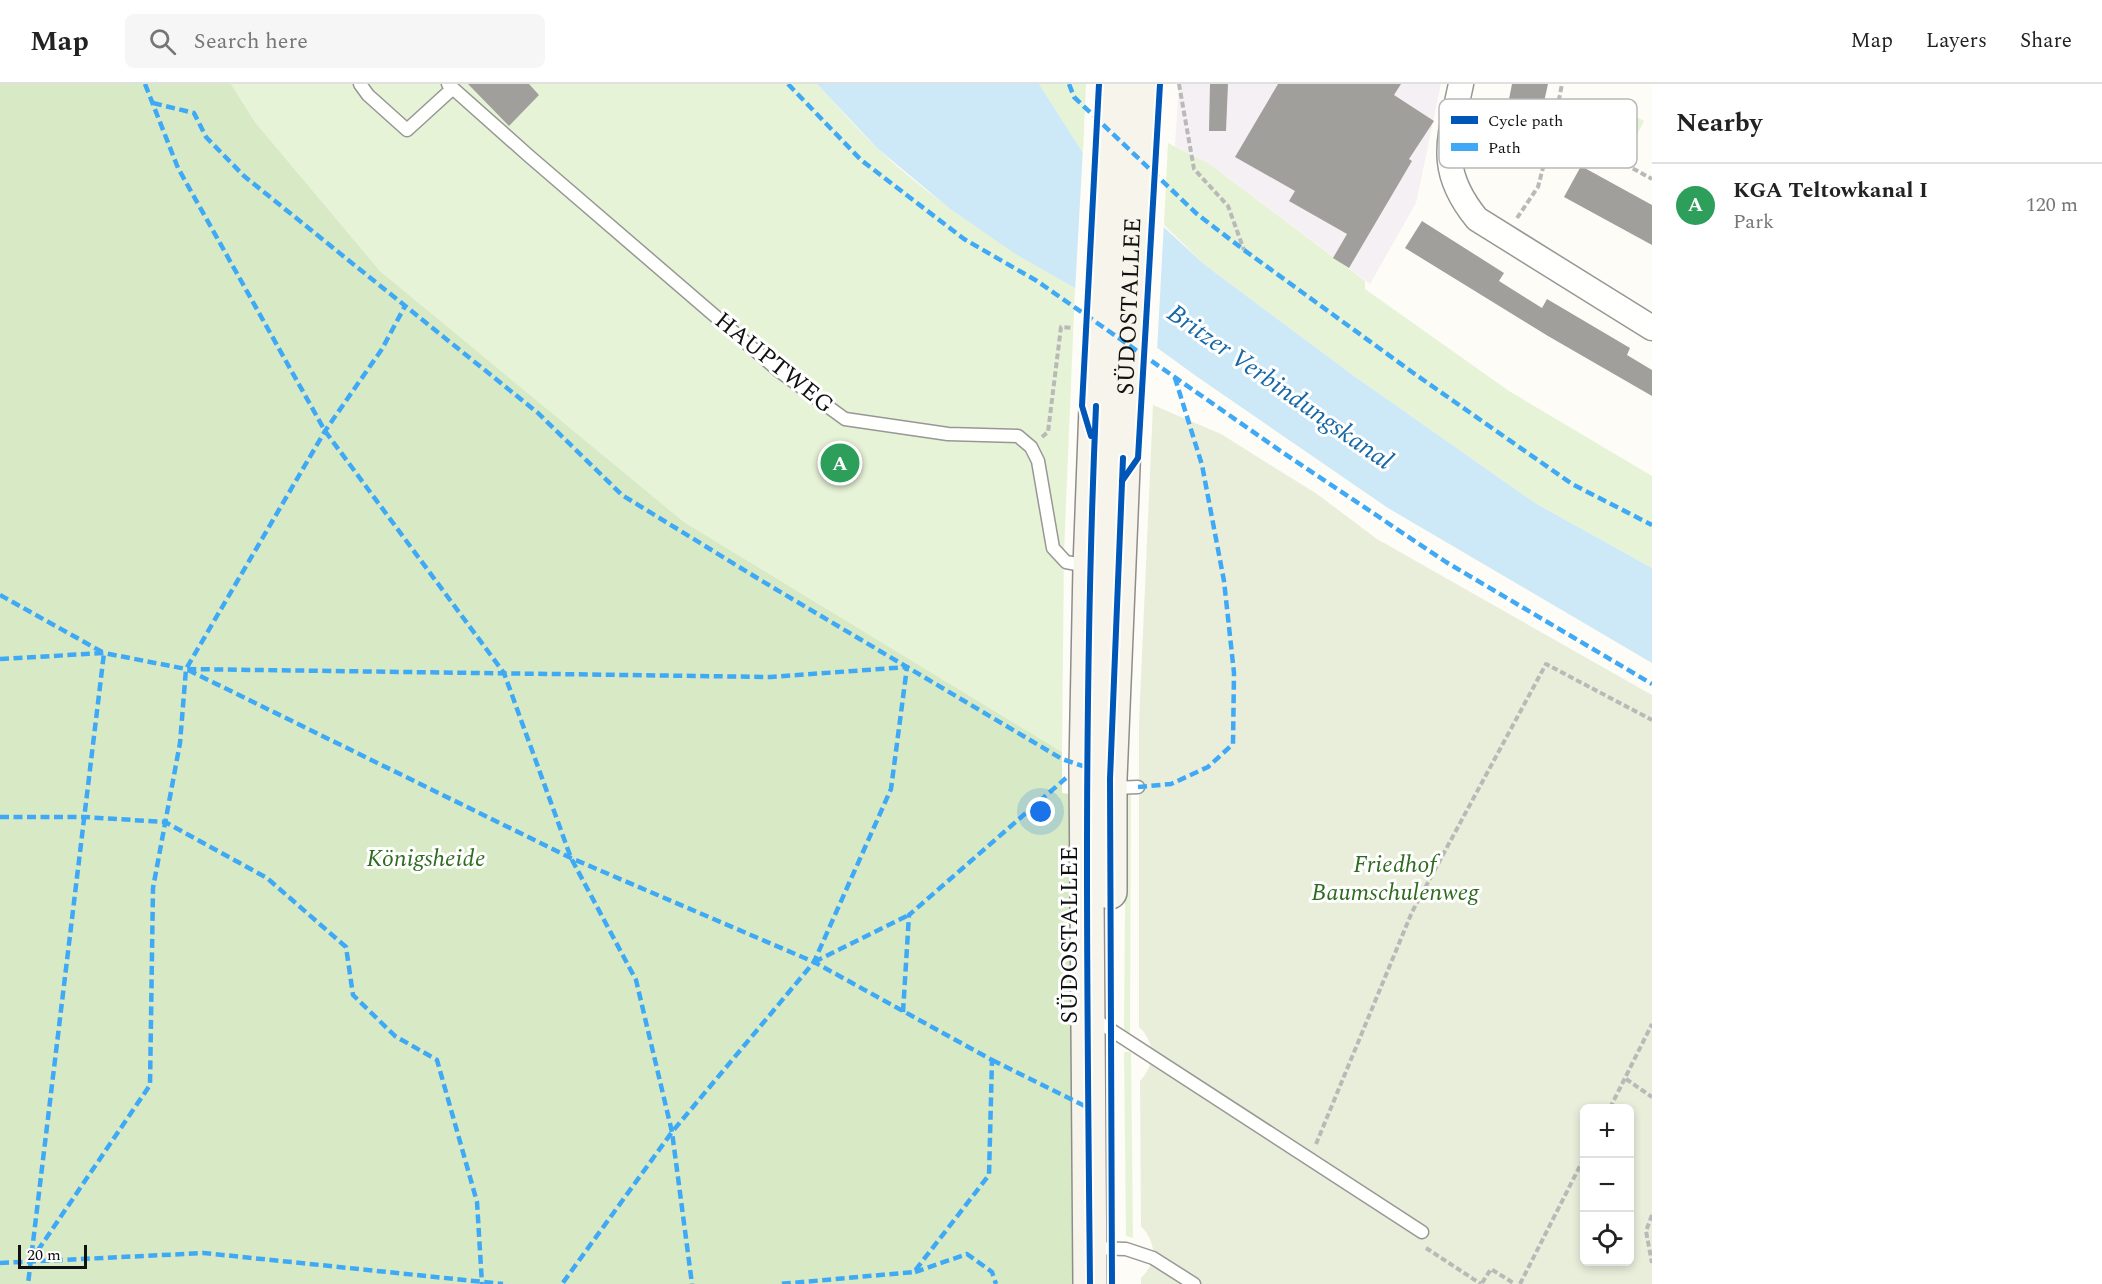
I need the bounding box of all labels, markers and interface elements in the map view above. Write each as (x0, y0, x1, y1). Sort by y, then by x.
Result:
search box (125, 14, 545, 68)
text: Map (30, 20, 89, 63)
icon: search (146, 25, 179, 58)
text: Search here (194, 25, 308, 58)
text: Map (1851, 25, 1893, 57)
text: Layers (1926, 25, 1987, 57)
text: Share (2020, 25, 2072, 57)
legend (1439, 99, 1637, 168)
text: Nearby (1676, 103, 1762, 143)
text: Cycle path (1488, 109, 1563, 133)
text: Path (1488, 136, 1521, 160)
text: KGA Teltowkanal I (1733, 174, 1928, 207)
text: A (1688, 190, 1703, 220)
text: 120 m (2026, 190, 2078, 220)
text: Park (1733, 207, 1774, 237)
street label: SÜDOSTALLEE (1108, 217, 1151, 396)
water label: Britzer Verbindungskanal (1159, 294, 1402, 480)
street label: HAUPTWEG (706, 303, 842, 423)
pin: A (820, 440, 860, 485)
your location (1026, 797, 1055, 826)
park label: Königsheide (367, 841, 485, 877)
street label: SÜDOSTALLEE (1052, 846, 1088, 1024)
park label: Friedhof Baumschulenweg (1311, 847, 1480, 911)
map controls (1580, 1104, 1634, 1266)
button: + (1580, 1104, 1634, 1158)
button: − (1580, 1158, 1634, 1212)
button: locate (1580, 1212, 1634, 1266)
scale bar (18, 1242, 87, 1270)
text: 20 m (27, 1243, 61, 1267)

